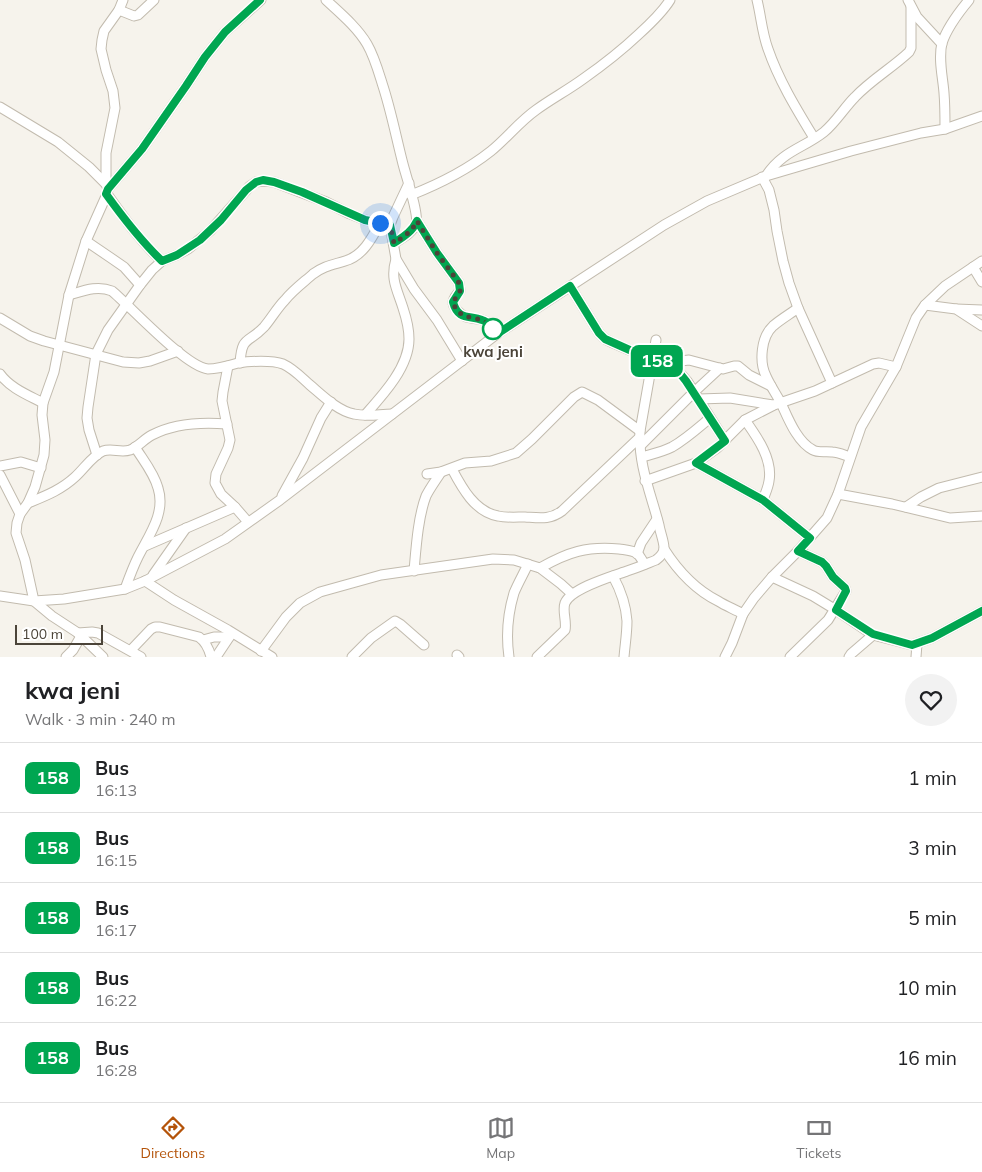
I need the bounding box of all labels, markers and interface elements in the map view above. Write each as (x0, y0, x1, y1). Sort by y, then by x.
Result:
your location (368, 211, 393, 236)
marker: kwa jeni (482, 318, 504, 340)
place label: kwa jeni (463, 342, 523, 361)
line badge: 158 (628, 345, 686, 377)
text: 158 (641, 349, 673, 372)
scale bar (15, 622, 102, 645)
text: 100 m (22, 625, 63, 643)
button: heart (905, 674, 957, 726)
text: kwa jeni (25, 675, 120, 705)
text: Walk · 3 min · 240 m (25, 709, 176, 729)
text: Bus (95, 756, 129, 780)
text: 158 (36, 766, 69, 789)
text: 1 min (908, 766, 957, 790)
text: 16:13 (95, 780, 137, 800)
text: Bus (95, 826, 129, 850)
text: 158 (36, 836, 69, 859)
text: 3 min (908, 836, 957, 860)
text: 16:15 (95, 850, 137, 870)
text: Bus (95, 896, 129, 920)
text: 158 (36, 906, 69, 929)
text: 5 min (908, 906, 957, 930)
text: 16:17 (95, 920, 137, 940)
text: Bus (95, 966, 129, 990)
text: 158 (36, 976, 69, 999)
text: 10 min (897, 976, 957, 1000)
text: 16:22 (95, 990, 137, 1010)
text: Bus (95, 1036, 129, 1060)
text: 158 (36, 1046, 69, 1069)
text: 16 min (897, 1046, 957, 1070)
text: 16:28 (95, 1060, 137, 1080)
tab: Directions (141, 1114, 205, 1162)
tab: Map (486, 1114, 515, 1162)
tab: Tickets (796, 1114, 841, 1162)

